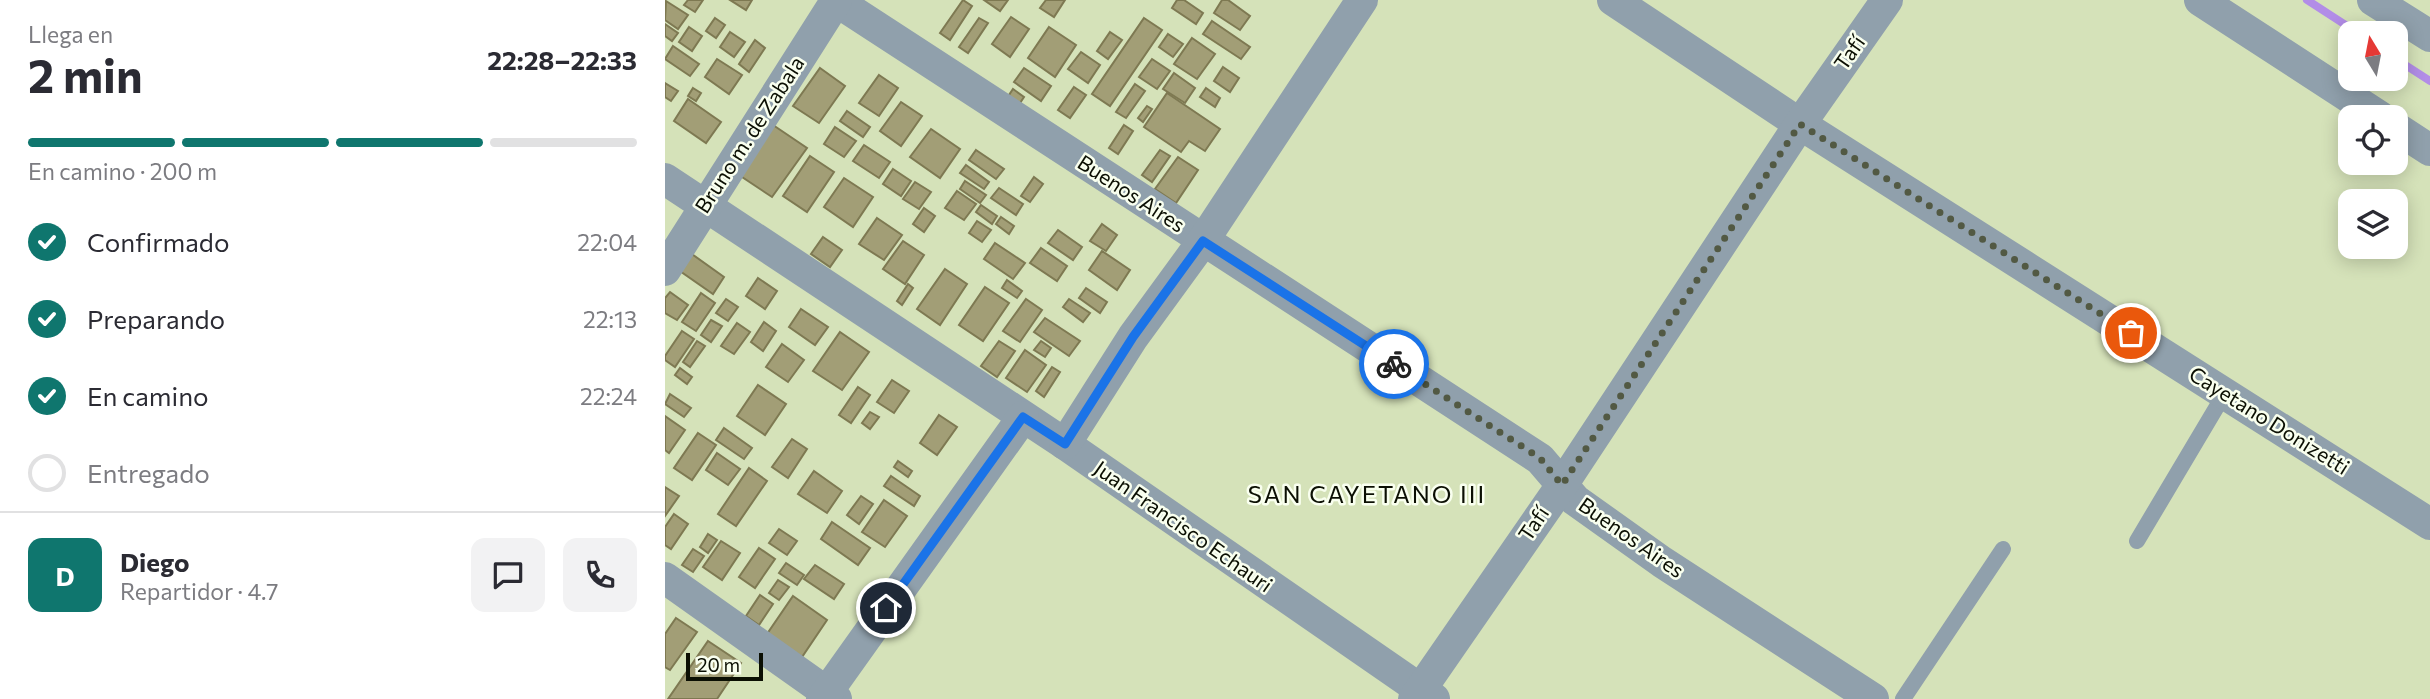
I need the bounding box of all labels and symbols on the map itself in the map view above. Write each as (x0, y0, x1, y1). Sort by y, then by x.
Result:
north arrow (2338, 21, 2408, 91)
street label: Tafí (1828, 30, 1870, 74)
street label: Bruno m. de Zabala (689, 51, 809, 217)
street label: Buenos Aires (1073, 149, 1190, 237)
pin (2101, 303, 2161, 363)
courier (1359, 329, 1429, 399)
street label: Cayetano Donizetti (2185, 360, 2354, 479)
street label: Juan Francisco Echauri (1090, 455, 1278, 597)
district label: SAN CAYETANO III (1248, 479, 1486, 508)
street label: Buenos Aires (1574, 491, 1689, 582)
street label: Tafí (1512, 501, 1554, 545)
pin (856, 578, 916, 638)
scale bar (686, 650, 763, 682)

